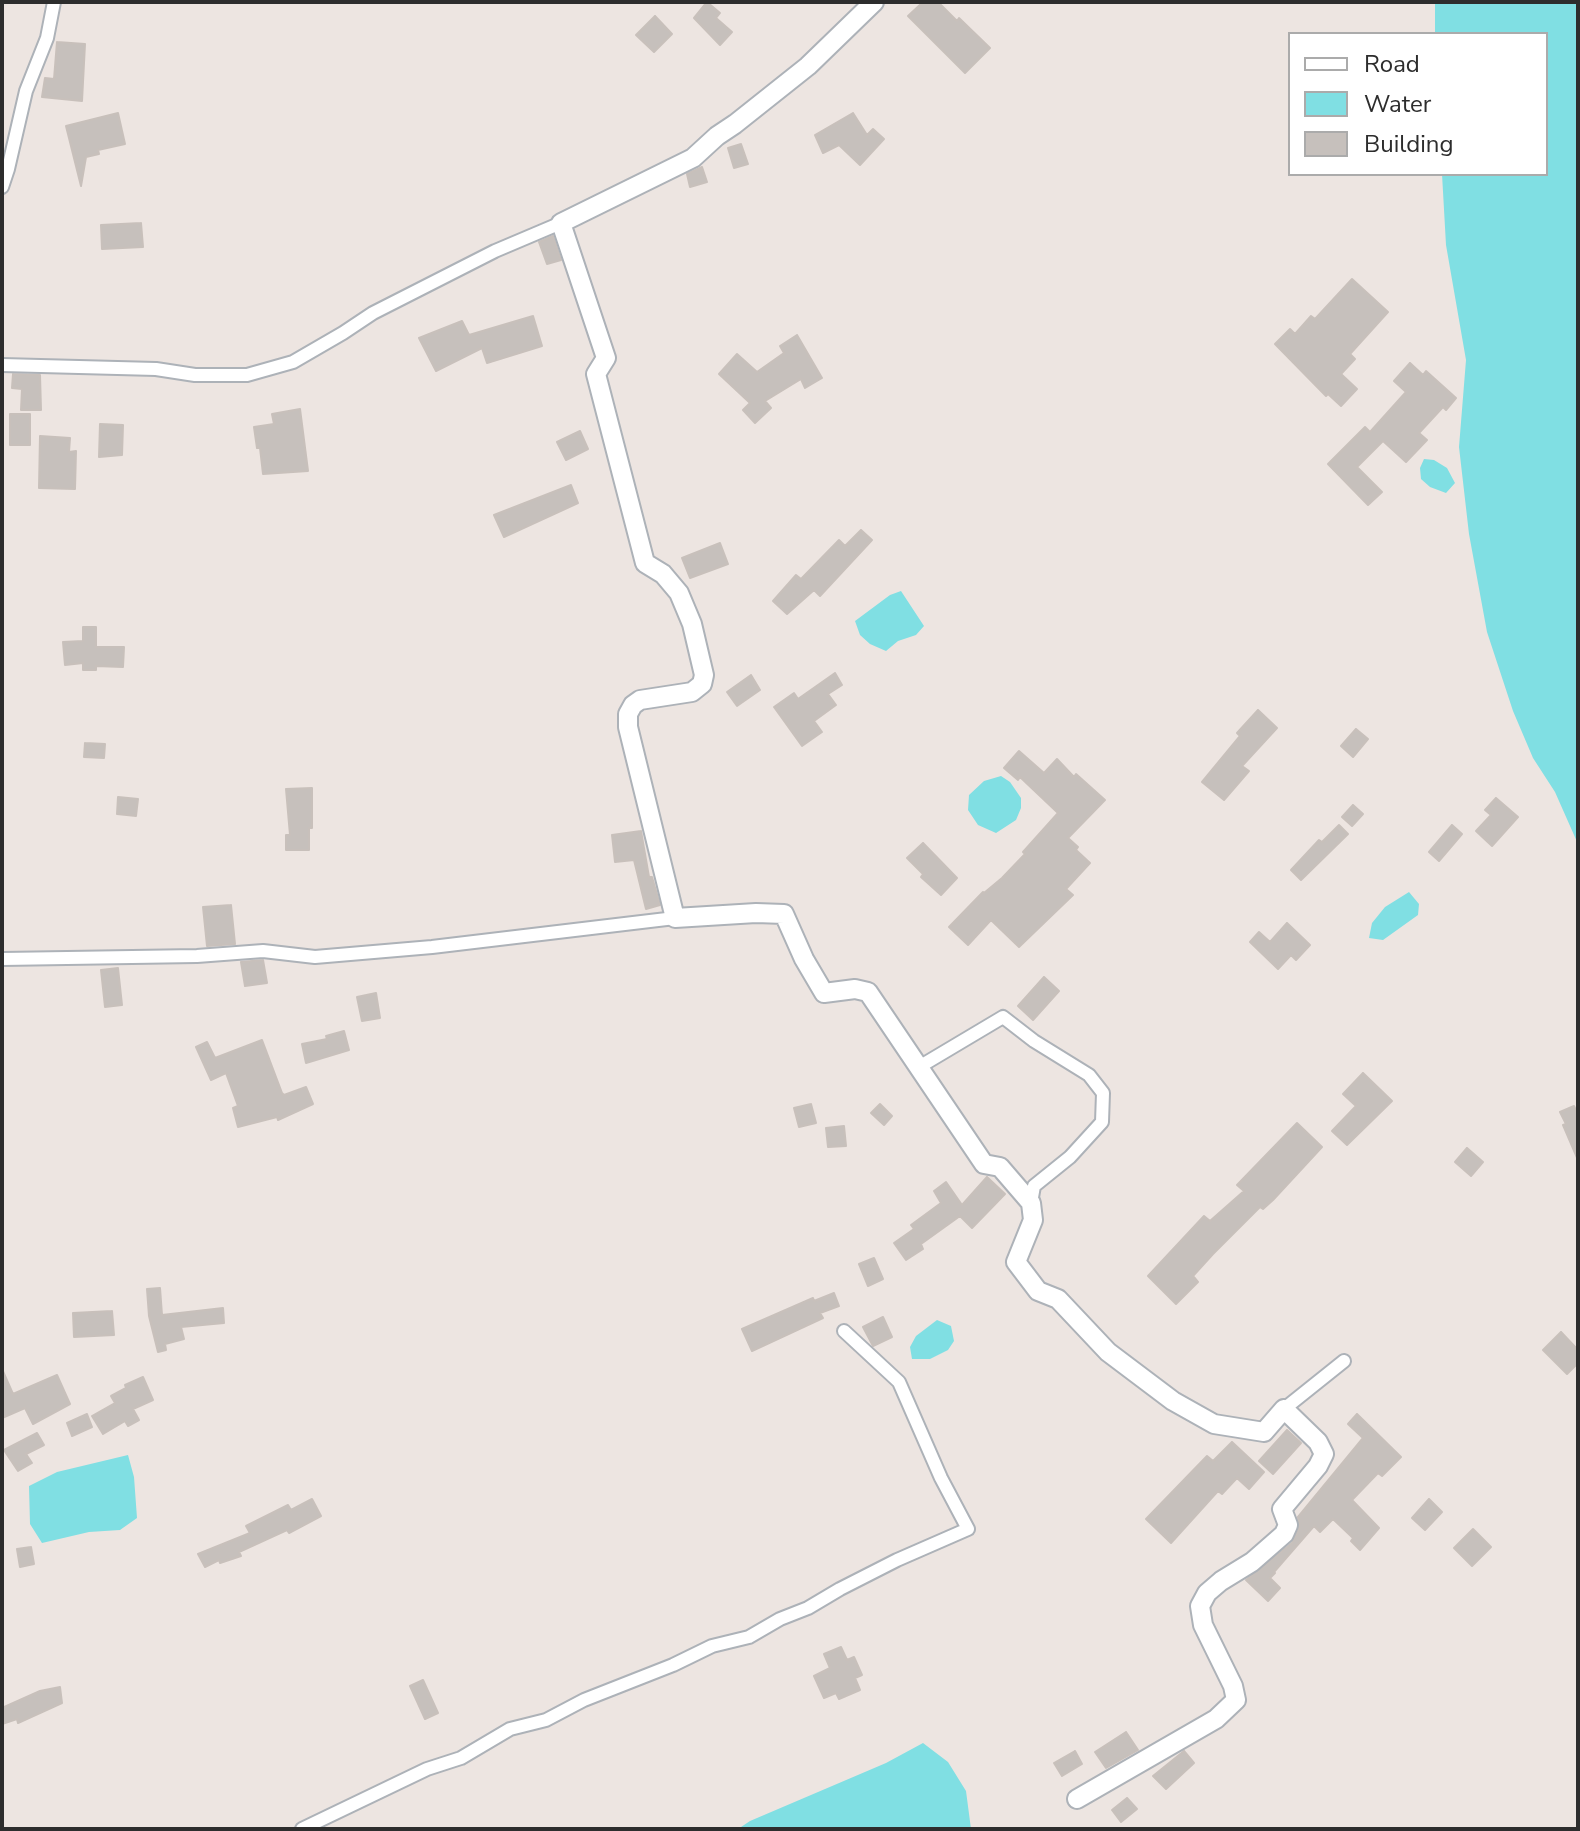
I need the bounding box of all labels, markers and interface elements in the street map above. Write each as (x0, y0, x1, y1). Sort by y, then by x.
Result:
legend (1288, 32, 1548, 176)
text: Road (1364, 48, 1420, 80)
text: Water (1364, 88, 1431, 120)
text: Building (1364, 128, 1454, 160)

